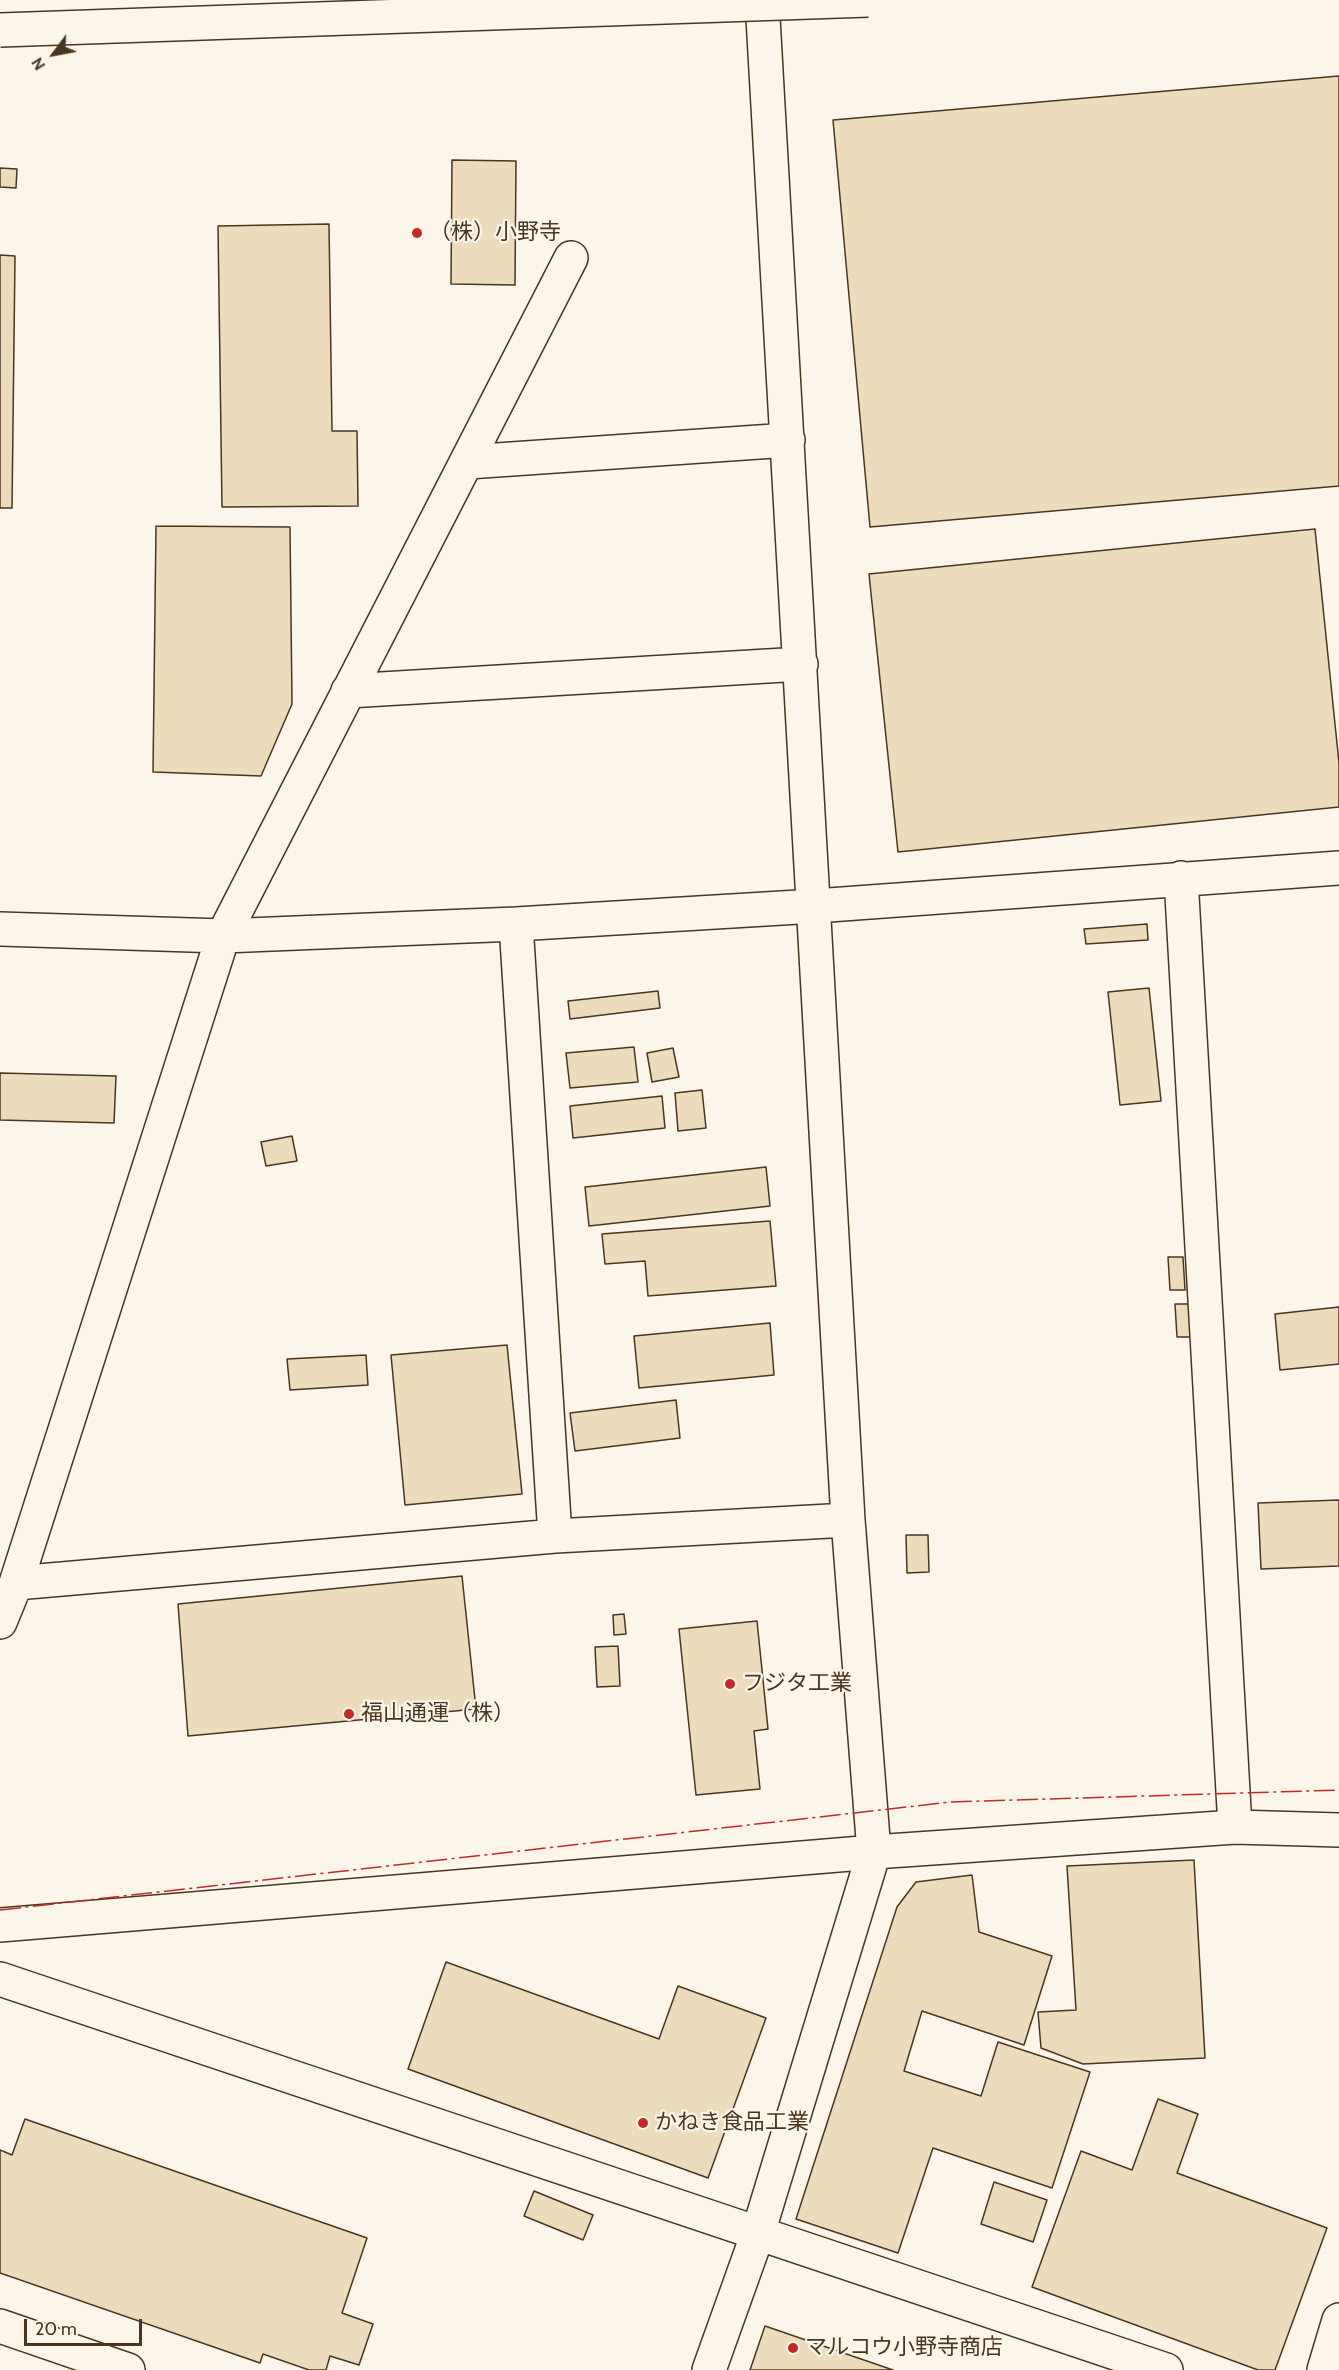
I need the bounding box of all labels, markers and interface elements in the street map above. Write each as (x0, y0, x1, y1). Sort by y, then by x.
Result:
north arrow (24, 24, 84, 84)
text: N (27, 54, 49, 74)
place label: （株）小野寺 (429, 220, 561, 246)
marker: （株）小野寺 (410, 226, 424, 240)
place label: フジタ工業 (742, 1671, 852, 1697)
marker: フジタ工業 (723, 1677, 737, 1691)
place label: 福山通運（株） (361, 1701, 515, 1727)
marker: 福山通運（株） (342, 1707, 356, 1721)
place label: かねき食品工業 (655, 2110, 809, 2136)
marker: かねき食品工業 (636, 2116, 650, 2130)
scale bar (27, 2307, 146, 2345)
text: 20 m (35, 2318, 77, 2340)
place label: マルコウ小野寺商店 (805, 2335, 1003, 2361)
marker: マルコウ小野寺商店 (786, 2341, 800, 2355)

